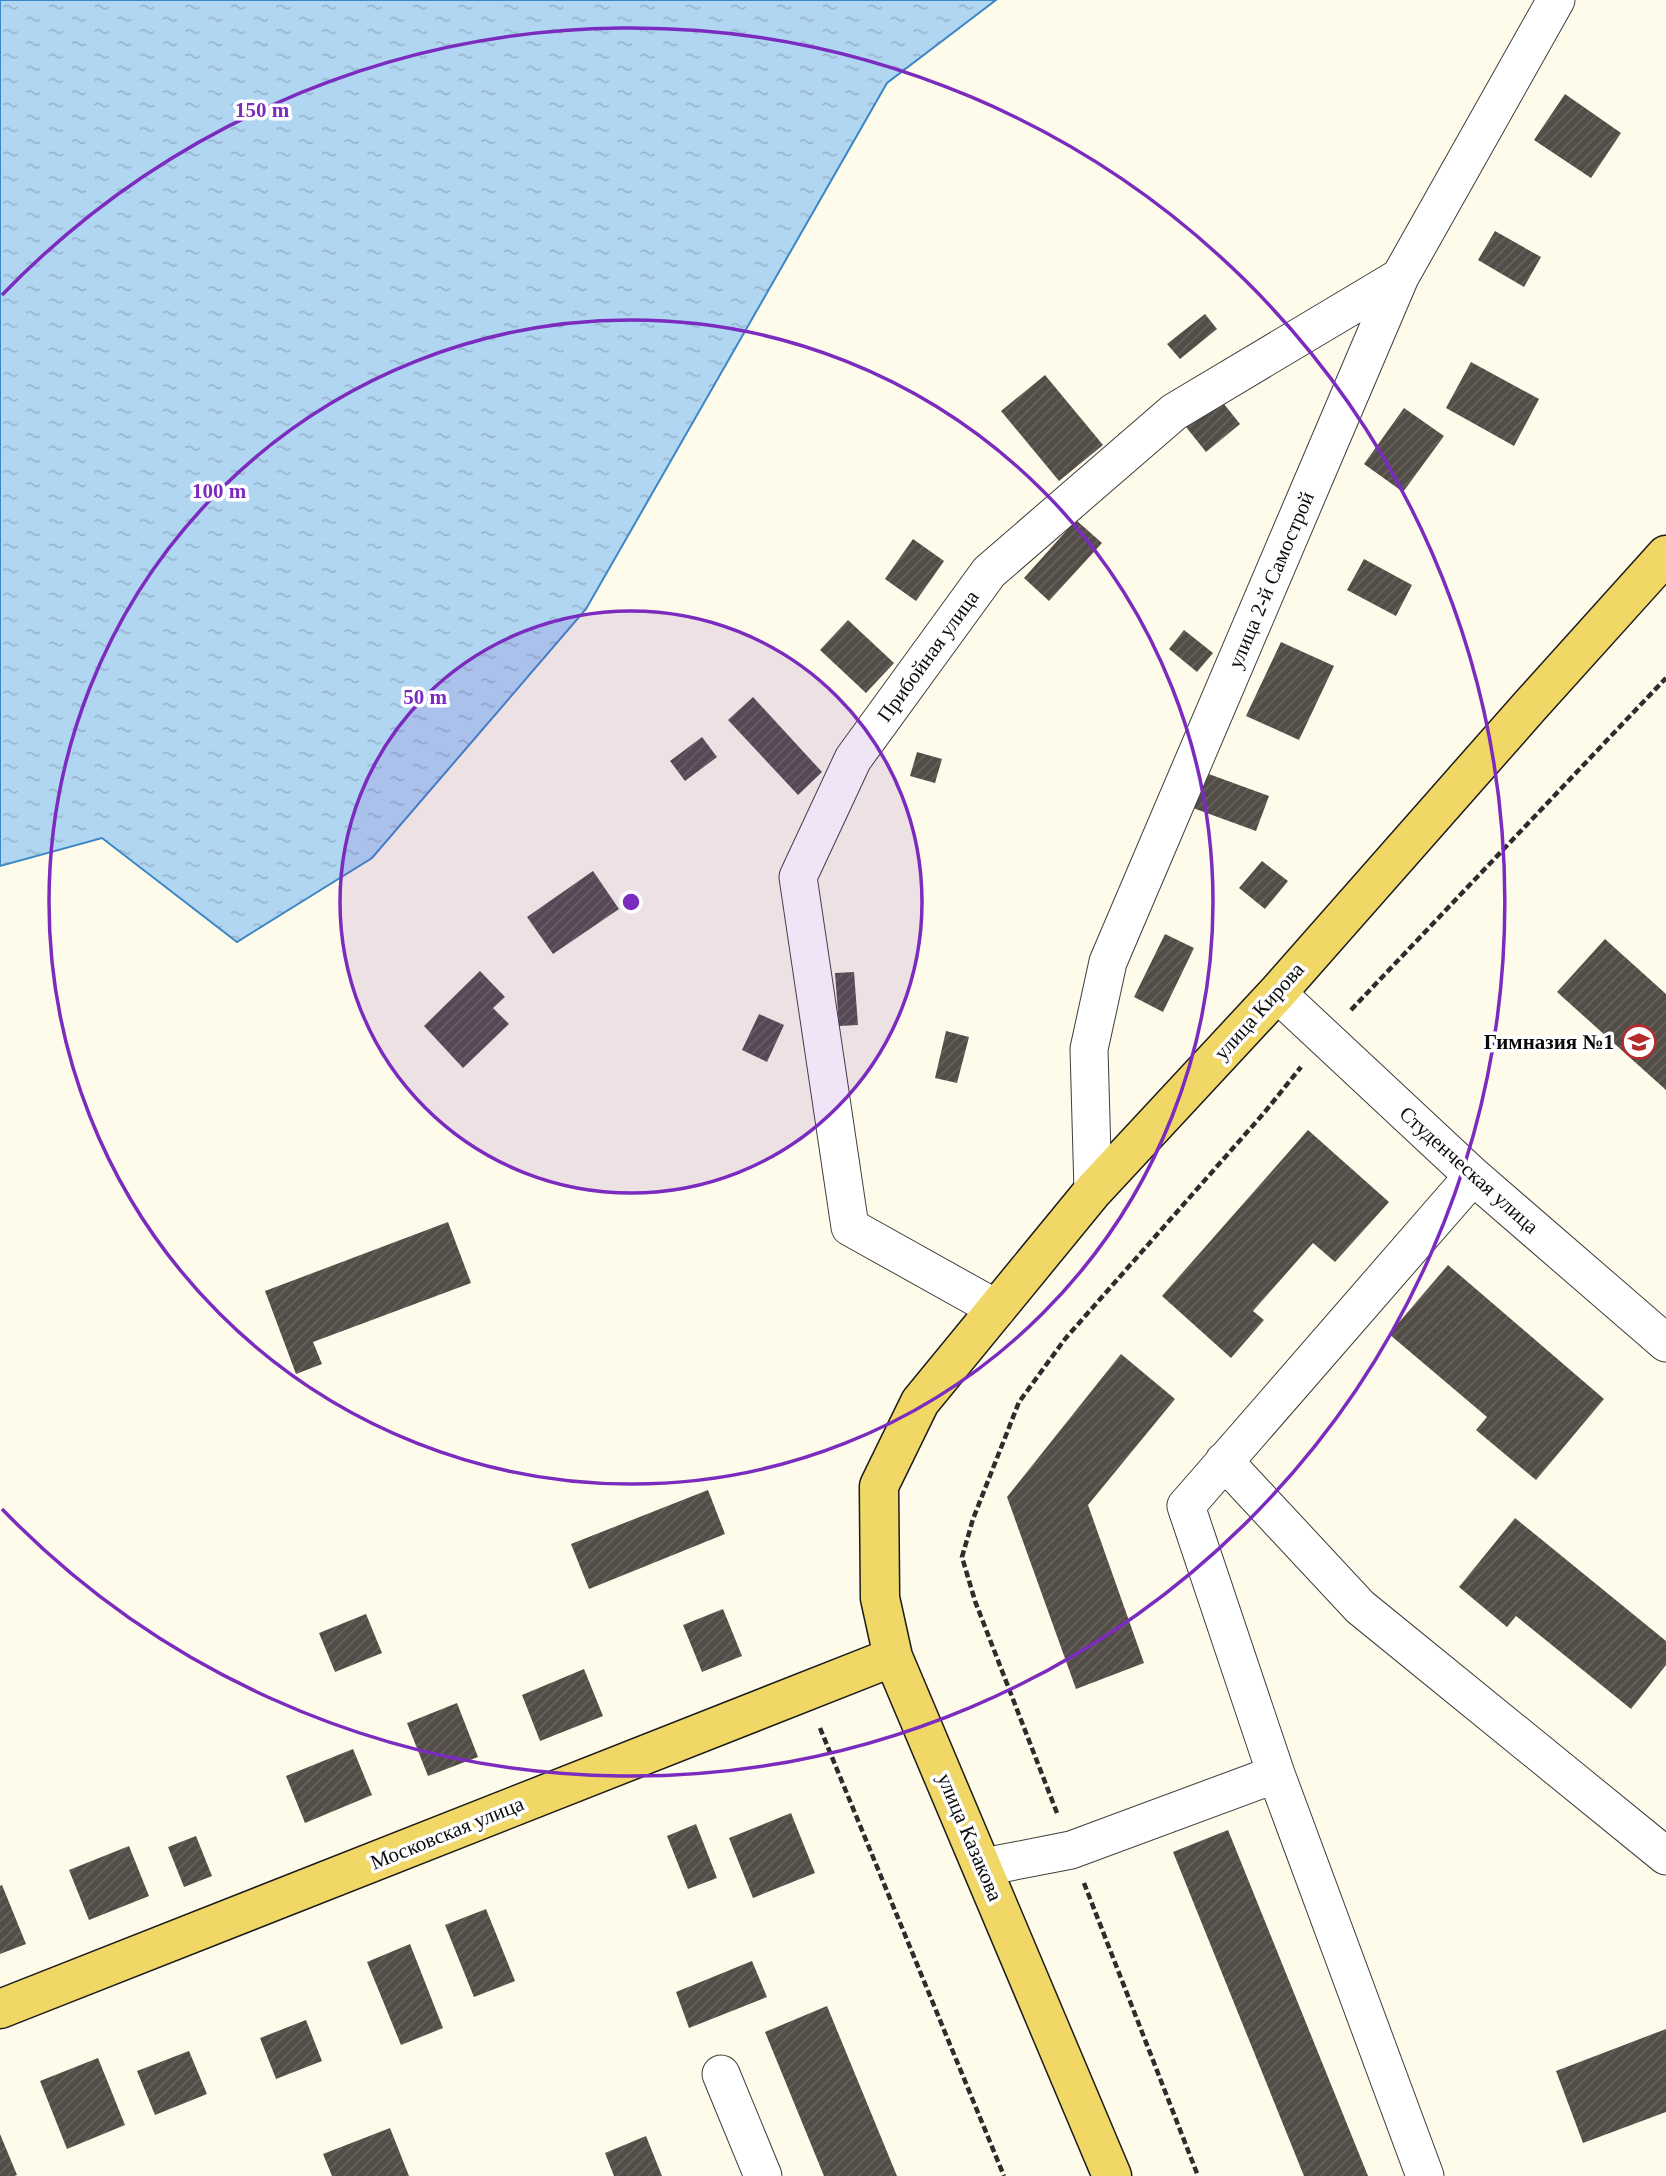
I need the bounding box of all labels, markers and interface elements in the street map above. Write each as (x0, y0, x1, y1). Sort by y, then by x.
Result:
text: 150 m (235, 98, 290, 122)
text: 100 m (192, 479, 247, 503)
street label: улица 2-й Самострой (1223, 488, 1319, 672)
street label: Прибойная улица (872, 585, 984, 726)
text: 50 m (403, 685, 447, 709)
centre of rings (619, 890, 643, 914)
street label: улица Кирова (1209, 957, 1309, 1064)
school or university icon: Гимназия №1 (1620, 1023, 1658, 1061)
place label: Гимназия №1 (1484, 1030, 1614, 1054)
street label: Студенческая улица (1395, 1101, 1544, 1239)
street label: улица Казакова (932, 1770, 1008, 1905)
street label: Московская улица (367, 1791, 528, 1875)

